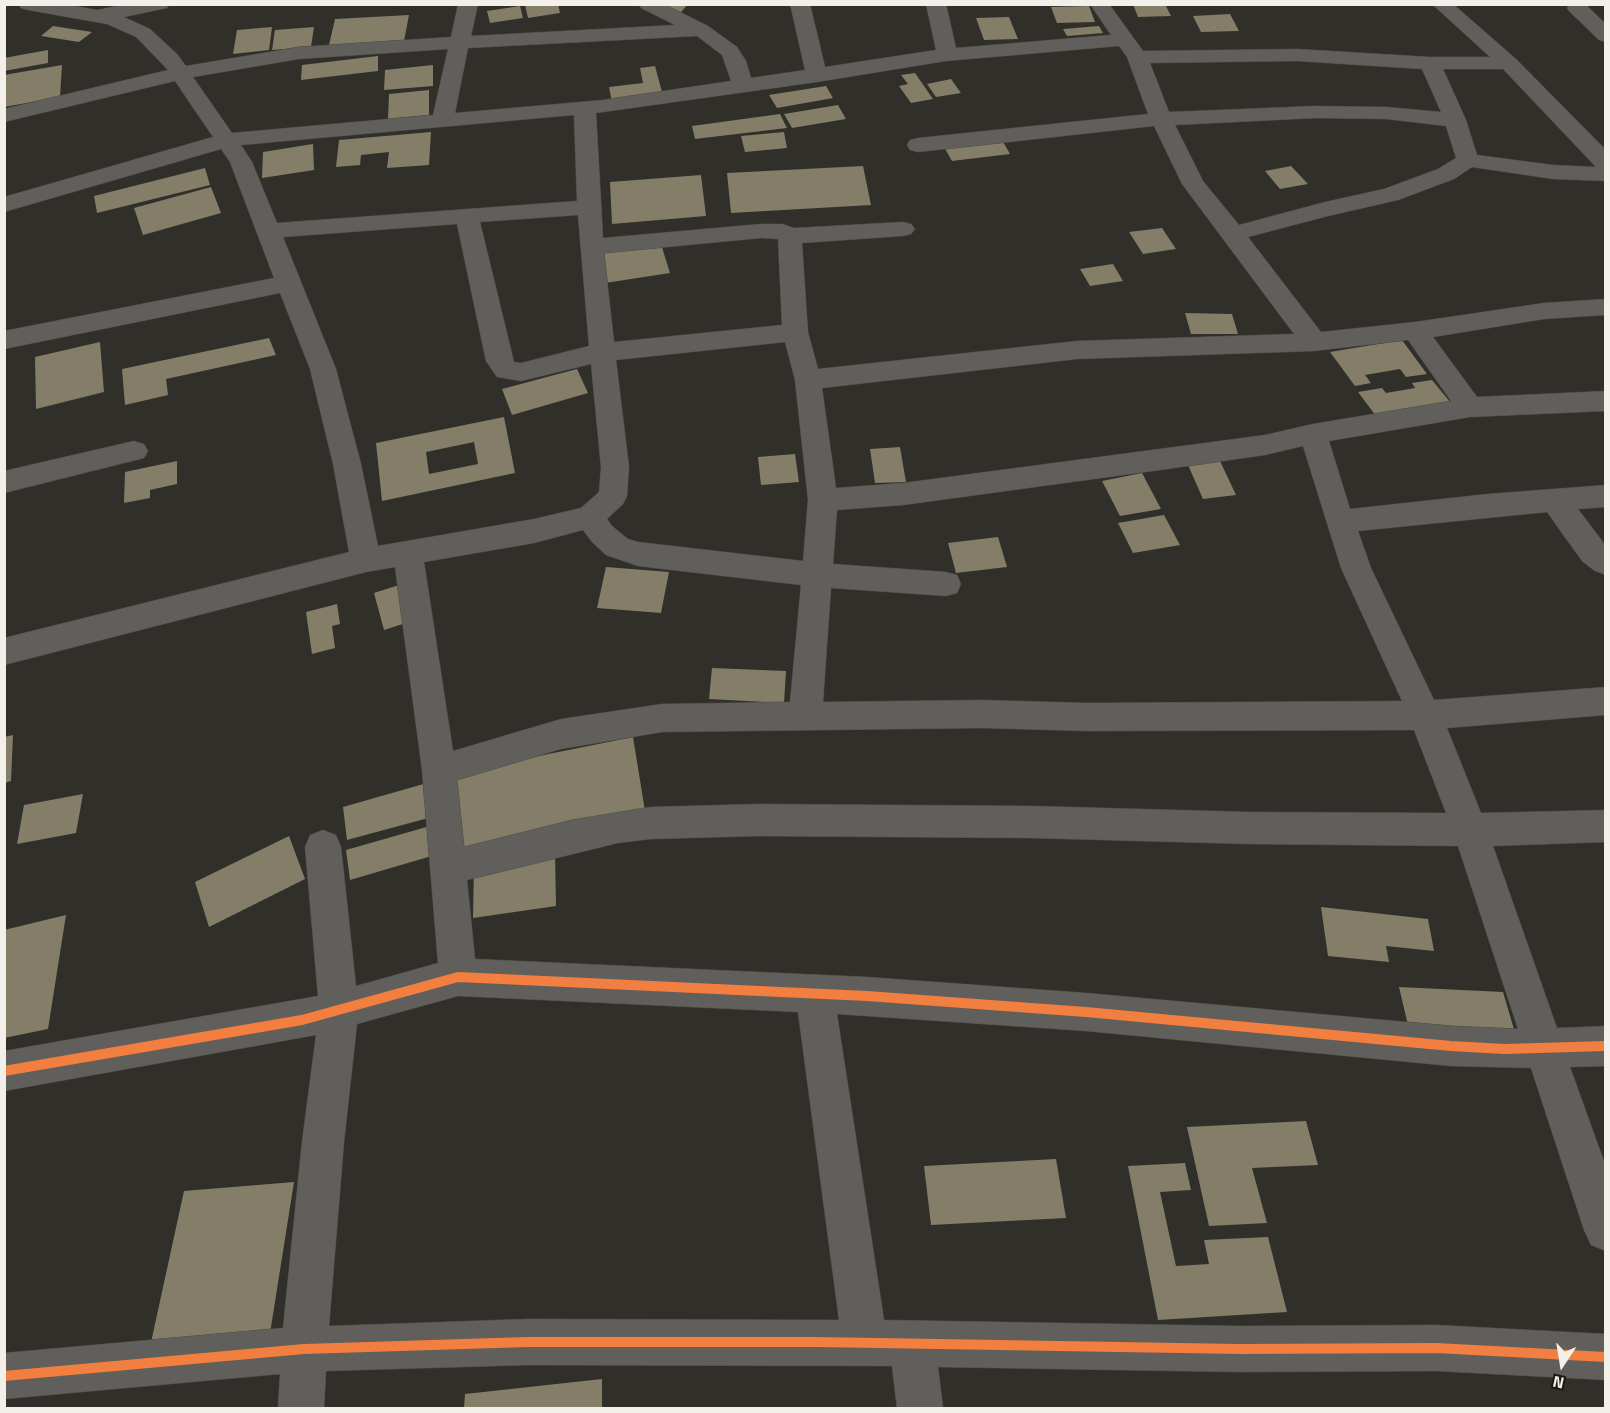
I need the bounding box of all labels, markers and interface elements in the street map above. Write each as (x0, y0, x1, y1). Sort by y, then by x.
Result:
north arrow (1532, 1335, 1592, 1395)
text: N (1550, 1370, 1566, 1395)

